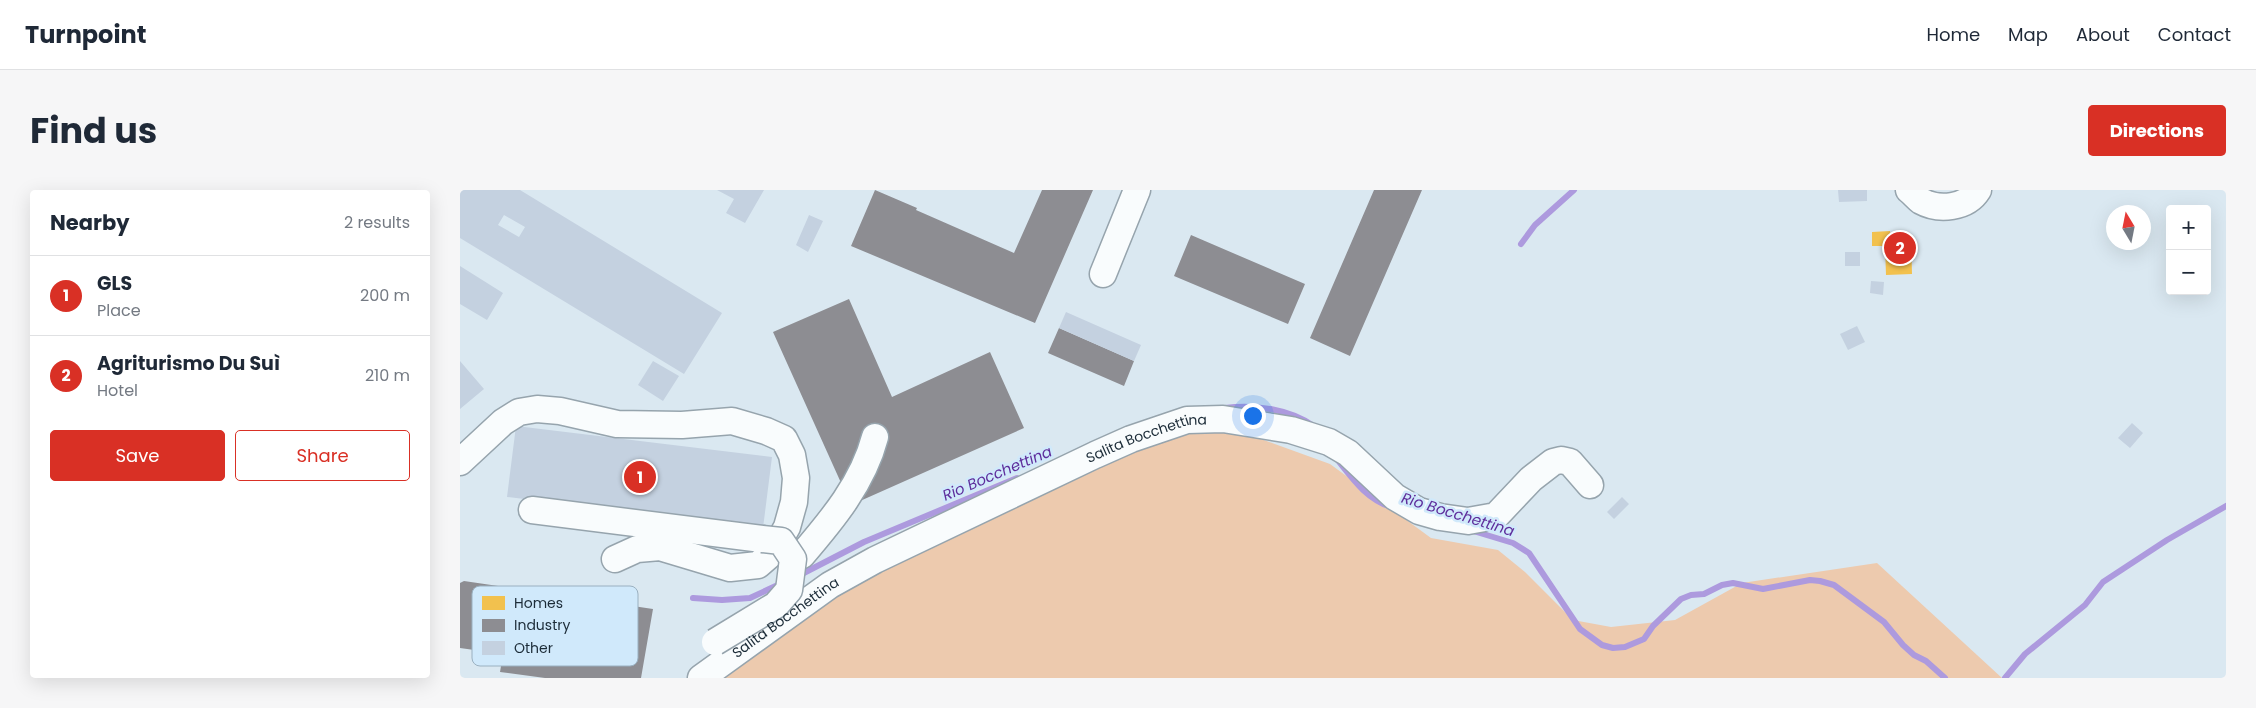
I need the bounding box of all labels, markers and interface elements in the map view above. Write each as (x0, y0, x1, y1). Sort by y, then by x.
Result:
text: Turnpoint (25, 18, 146, 51)
text: Home (1926, 22, 1980, 47)
text: Map (2008, 22, 2048, 47)
text: About (2076, 22, 2130, 47)
text: Contact (2158, 22, 2231, 47)
button: Directions (2088, 105, 2226, 156)
text: Find us (30, 106, 157, 155)
north arrow (2106, 205, 2151, 250)
map controls (2166, 205, 2211, 295)
button: + (2166, 205, 2211, 250)
text: Nearby (50, 208, 130, 237)
text: 2 results (344, 211, 410, 234)
pin: 2 (1884, 229, 1916, 267)
button: − (2166, 250, 2211, 295)
text: GLS (97, 270, 132, 297)
text: 1 (63, 284, 69, 307)
text: 200 m (360, 284, 410, 307)
text: Place (97, 299, 141, 322)
text: Agriturismo Du Suì (97, 350, 280, 377)
text: 2 (61, 364, 71, 387)
text: 210 m (365, 364, 410, 387)
text: Hotel (97, 379, 138, 402)
your location (1240, 403, 1266, 429)
street label: Salita Bocchettina (1083, 409, 1207, 468)
button: Save (50, 430, 225, 481)
button: Share (235, 430, 410, 481)
water label: Rio Bocchettina (939, 440, 1055, 506)
pin: 1 (624, 458, 656, 496)
water label: Rio Bocchettina (1399, 487, 1517, 541)
street label: Salita Bocchettina (728, 572, 842, 663)
legend (472, 586, 638, 666)
text: Homes (514, 593, 563, 613)
text: Industry (514, 615, 570, 635)
text: Other (514, 638, 553, 658)

